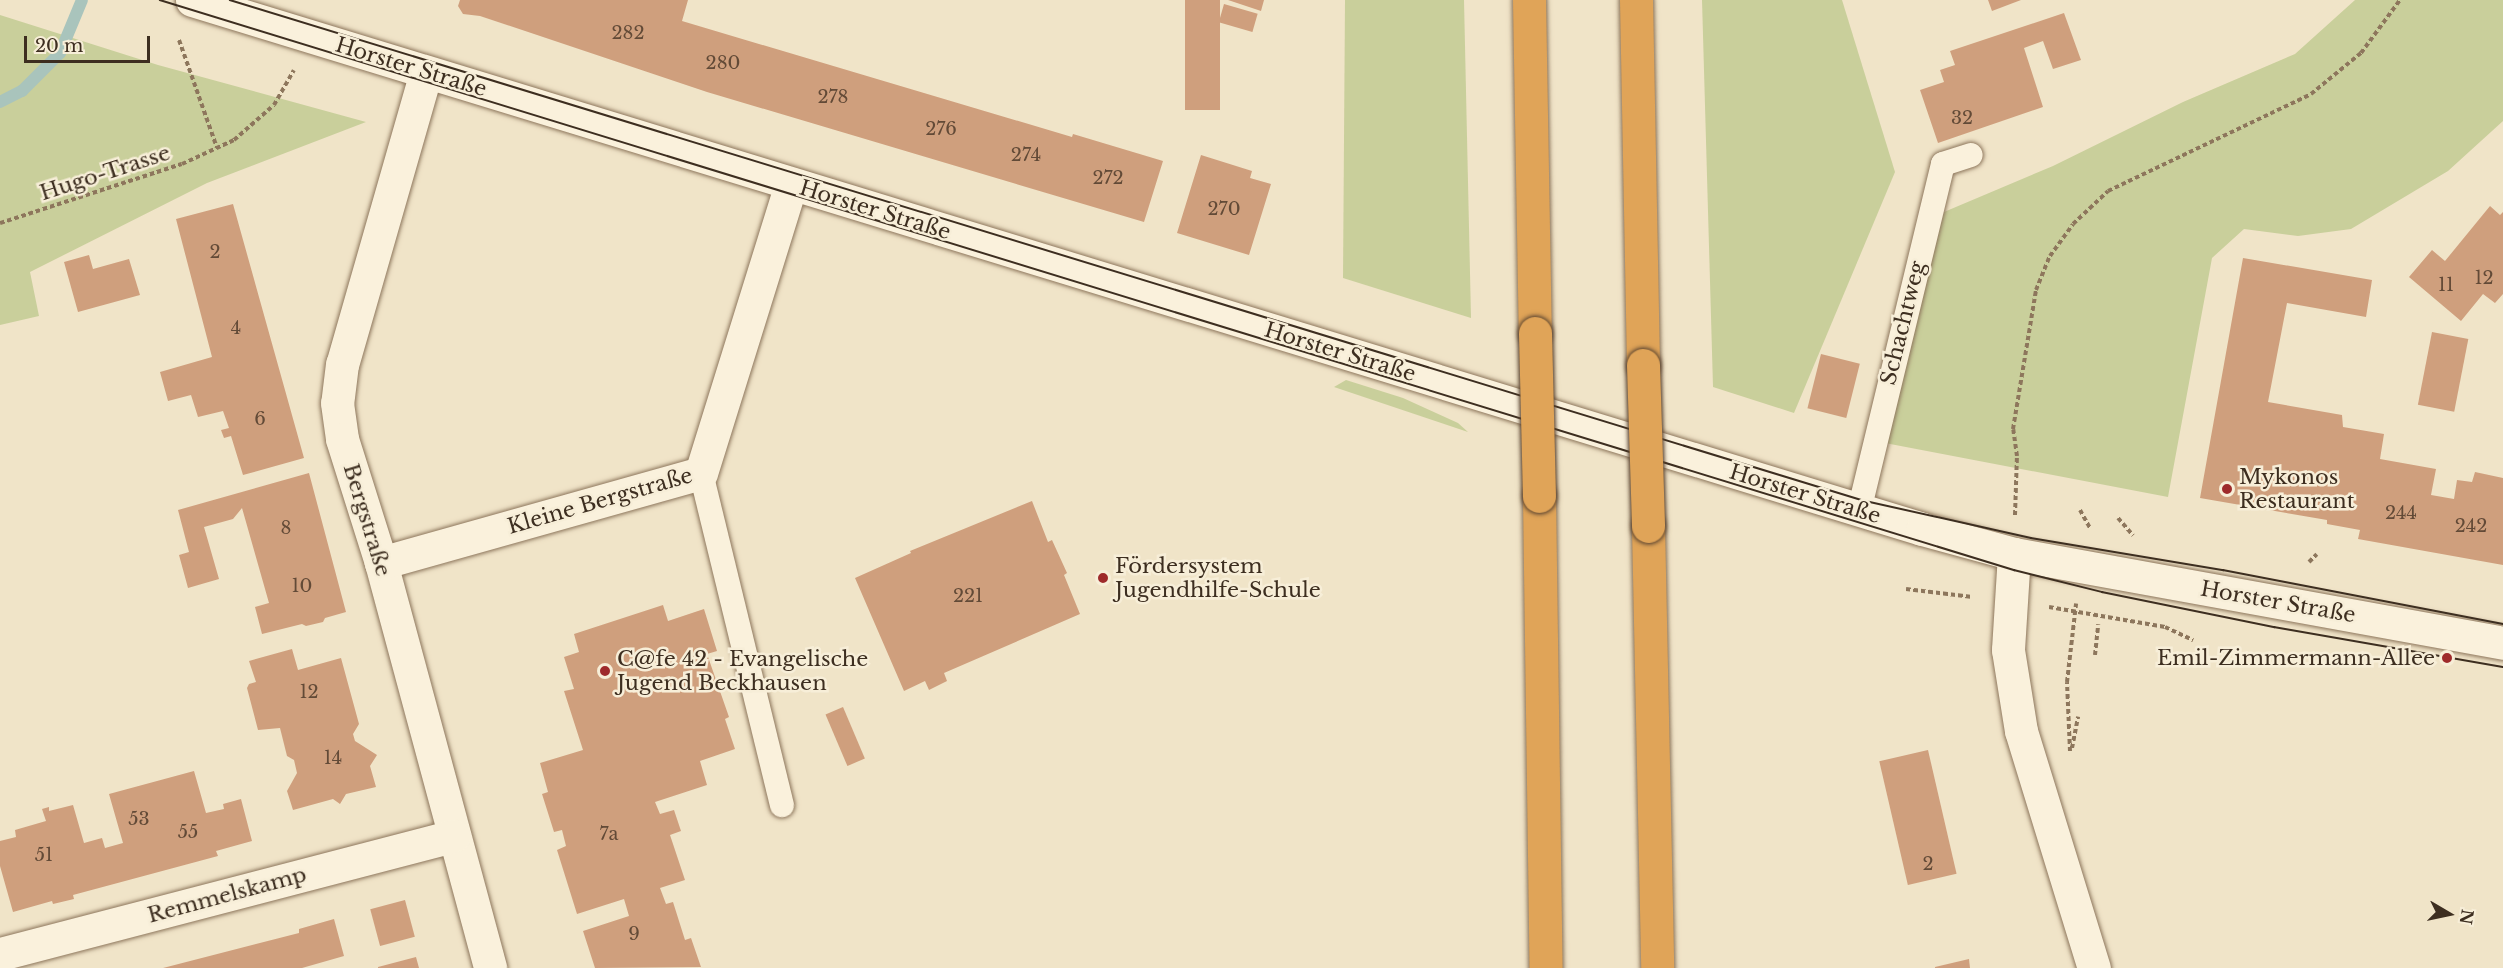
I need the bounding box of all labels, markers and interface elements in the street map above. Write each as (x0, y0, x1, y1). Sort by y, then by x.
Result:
house number: 282 (611, 22, 645, 44)
scale bar (27, 24, 153, 62)
street label: Horster Straße (332, 32, 490, 102)
text: 20 m (35, 35, 83, 57)
house number: 280 (706, 52, 740, 74)
house number: 278 (817, 86, 849, 108)
house number: 32 (1951, 107, 1973, 129)
house number: 276 (925, 118, 957, 140)
street label: Hugo-Trasse (37, 140, 173, 206)
house number: 274 (1011, 144, 1041, 166)
house number: 272 (1092, 167, 1124, 189)
street label: Horster Straße (796, 175, 954, 245)
house number: 270 (1208, 198, 1240, 220)
house number: 2 (209, 241, 221, 263)
street label: Schachtweg (1875, 258, 1931, 388)
house number: 12 (2474, 267, 2494, 289)
house number: 11 (2438, 274, 2454, 296)
house number: 4 (231, 317, 241, 339)
street label: Horster Straße (1261, 317, 1419, 387)
house number: 6 (254, 408, 266, 430)
street label: Horster Straße (1726, 459, 1884, 529)
street label: Bergstraße (338, 461, 396, 579)
street label: Kleine Bergstraße (505, 463, 695, 539)
place label: Mykonos Restaurant (2239, 464, 2355, 514)
marker: Mykonos Restaurant (2220, 482, 2234, 496)
house number: 244 (2385, 502, 2417, 524)
house number: 242 (2455, 515, 2487, 537)
house number: 8 (281, 517, 291, 539)
place label: Fördersystem Jugendhilfe-Schule (1115, 553, 1321, 603)
marker: Fördersystem Jugendhilfe-Schule (1096, 571, 1110, 585)
house number: 10 (292, 575, 312, 597)
street label: Horster Straße (2198, 576, 2358, 628)
house number: 221 (953, 585, 983, 607)
place label: Emil-Zimmermann-Allee (2157, 645, 2435, 671)
place label: C@fe 42 - Evangelische Jugend Beckhausen (617, 646, 868, 696)
marker: Emil-Zimmermann-Allee (2440, 651, 2454, 665)
marker: C@fe 42 - Evangelische Jugend Beckhausen (598, 664, 612, 678)
house number: 12 (299, 681, 319, 703)
house number: 14 (324, 747, 342, 769)
house number: 53 (128, 808, 150, 830)
house number: 55 (178, 821, 198, 843)
house number: 7a (599, 823, 619, 845)
house number: 51 (35, 844, 53, 866)
house number: 2 (1922, 853, 1934, 875)
street label: Remmelskamp (145, 862, 309, 928)
north arrow (2419, 884, 2479, 944)
text: N (2456, 908, 2478, 926)
house number: 9 (628, 923, 640, 945)

